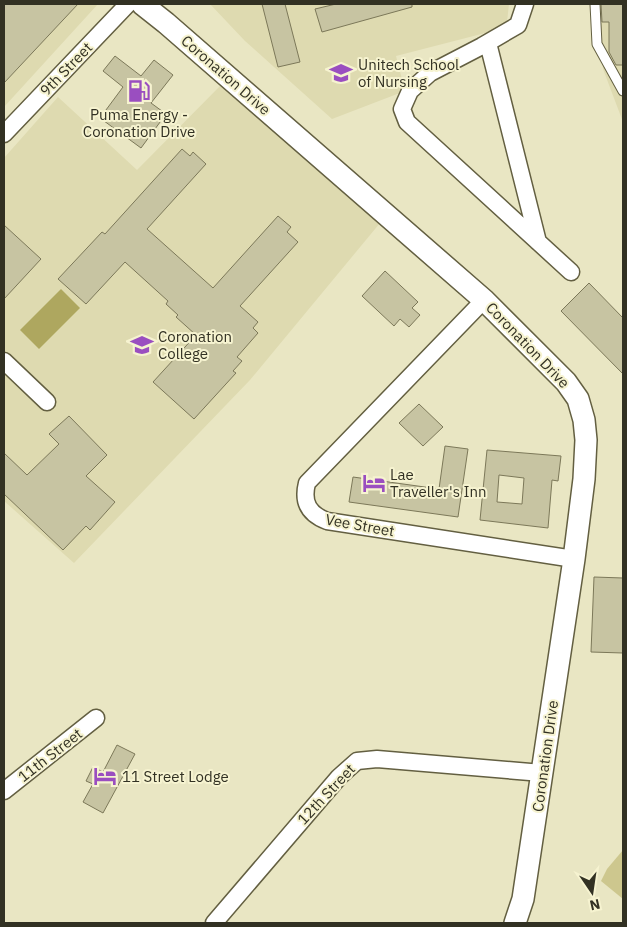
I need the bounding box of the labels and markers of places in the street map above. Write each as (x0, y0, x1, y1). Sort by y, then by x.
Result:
place label: Unitech School of Nursing (358, 55, 459, 91)
school or university icon: Unitech School of Nursing (328, 60, 354, 86)
fuel station icon: Puma Energy - Coronation Drive (126, 78, 152, 104)
place label: Puma Energy - Coronation Drive (83, 105, 195, 141)
place label: Coronation College (158, 327, 232, 363)
school or university icon: Coronation College (129, 332, 155, 358)
place label: Lae Traveller's Inn (390, 465, 487, 501)
hotel icon: Lae Traveller's Inn (361, 470, 387, 496)
hotel icon: 11 Street Lodge (92, 763, 118, 789)
place label: 11 Street Lodge (122, 767, 229, 786)

